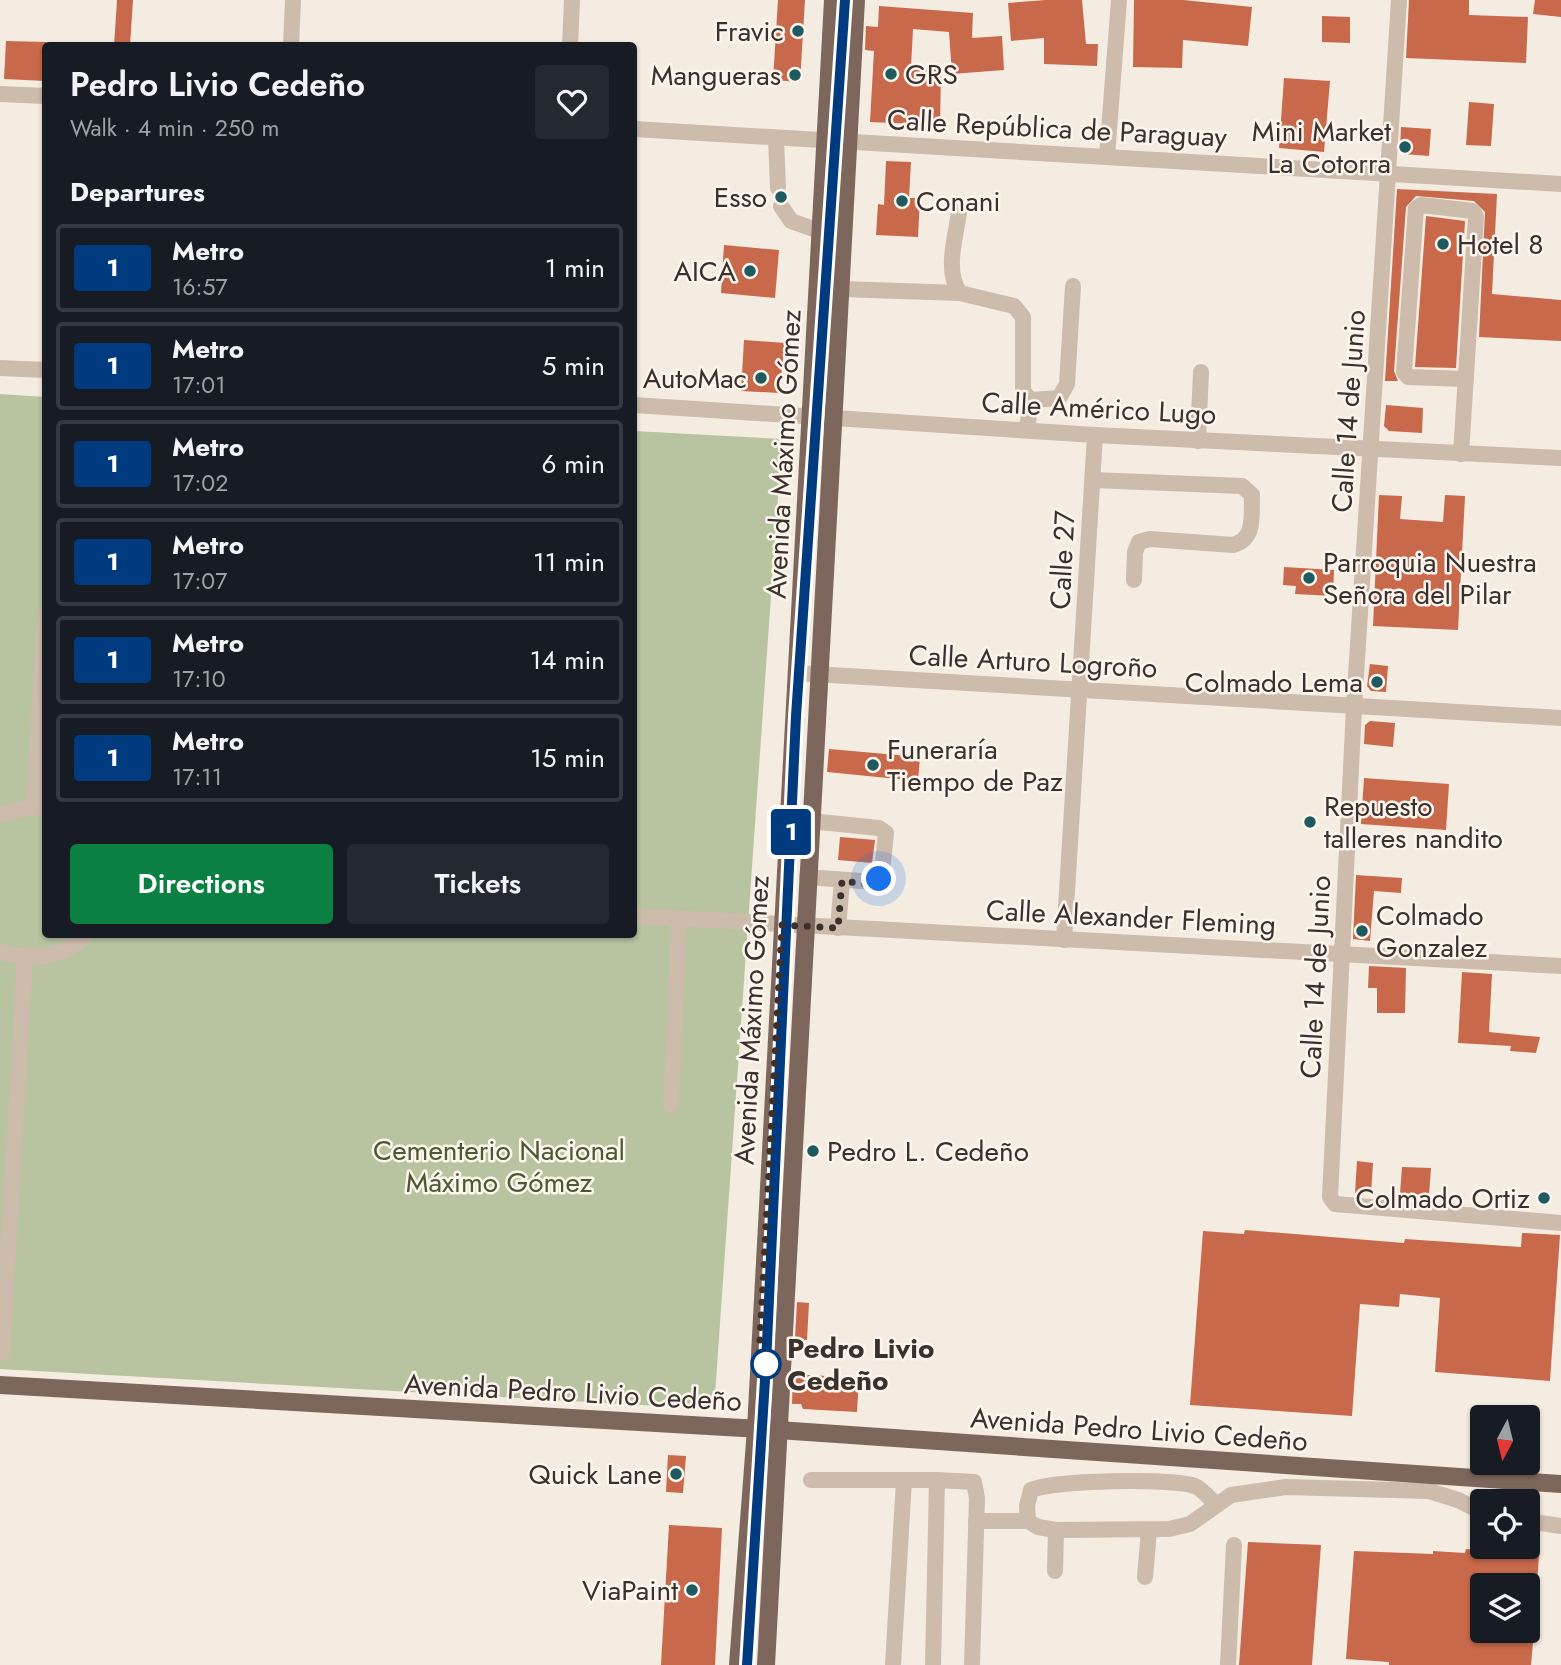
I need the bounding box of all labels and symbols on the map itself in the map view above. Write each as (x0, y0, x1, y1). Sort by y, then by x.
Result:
place label: Fravic (715, 11, 784, 52)
marker: Fravic (790, 23, 806, 39)
place label: GRS (905, 54, 958, 95)
place label: Mangueras (651, 55, 781, 96)
marker: GRS (883, 66, 899, 82)
marker: Mangueras (787, 67, 803, 83)
street label: Calle República de Paraguay (886, 99, 1229, 158)
place label: Mini Market La Cotorra (1252, 111, 1391, 184)
marker: Mini Market La Cotorra (1397, 139, 1413, 155)
place label: Esso (714, 177, 767, 218)
place label: Conani (916, 181, 1001, 222)
marker: Esso (773, 189, 789, 205)
marker: Conani (894, 193, 910, 209)
place label: Hotel 8 (1457, 224, 1544, 265)
marker: Hotel 8 (1435, 236, 1451, 252)
place label: AICA (673, 251, 737, 292)
marker: AICA (742, 263, 758, 279)
street label: Avenida Máximo Gómez (755, 308, 812, 600)
street label: Calle 14 de Junio (1321, 308, 1376, 514)
place label: AutoMac (643, 358, 747, 399)
marker: AutoMac (753, 370, 769, 386)
street label: Calle Américo Lugo (981, 382, 1217, 435)
street label: Calle 27 (1039, 509, 1086, 611)
place label: Parroquia Nuestra Señora del Pilar (1323, 542, 1537, 615)
marker: Parroquia Nuestra Señora del Pilar (1301, 570, 1317, 586)
street label: Calle Arturo Logroño (908, 635, 1158, 688)
place label: Colmado Lema (1185, 662, 1363, 703)
marker: Colmado Lema (1369, 674, 1385, 690)
place label: Funeraría Tiempo de Paz (887, 729, 1063, 802)
marker: Funeraría Tiempo de Paz (865, 757, 881, 773)
place label: Repuesto talleres nandito (1324, 786, 1503, 859)
line badge: 1 (768, 809, 814, 855)
marker: Repuesto talleres nandito (1302, 814, 1318, 830)
your location (861, 861, 896, 896)
street label: Avenida Máximo Gómez (723, 874, 780, 1166)
street label: Calle 14 de Junio (1290, 875, 1341, 1080)
street label: Calle Alexander Fleming (985, 889, 1277, 946)
place label: Colmado Gonzalez (1376, 895, 1487, 968)
marker: Colmado Gonzalez (1354, 923, 1370, 939)
park label: Cementerio Nacional Máximo Gómez (373, 1130, 625, 1203)
place label: Pedro L. Cedeño (827, 1131, 1029, 1172)
marker: Pedro L. Cedeño (805, 1143, 821, 1159)
place label: Colmado Ortiz (1356, 1178, 1530, 1219)
marker: Colmado Ortiz (1536, 1190, 1552, 1206)
place label: Pedro Livio Cedeño (787, 1328, 934, 1401)
marker: Pedro Livio Cedeño (751, 1349, 781, 1379)
street label: Avenida Pedro Livio Cedeño (403, 1363, 743, 1422)
street label: Avenida Pedro Livio Cedeño (969, 1397, 1309, 1462)
north arrow (1470, 1405, 1540, 1475)
place label: Quick Lane (529, 1454, 662, 1495)
marker: Quick Lane (668, 1466, 684, 1482)
place label: ViaPaint (582, 1570, 678, 1611)
marker: ViaPaint (684, 1582, 700, 1598)

